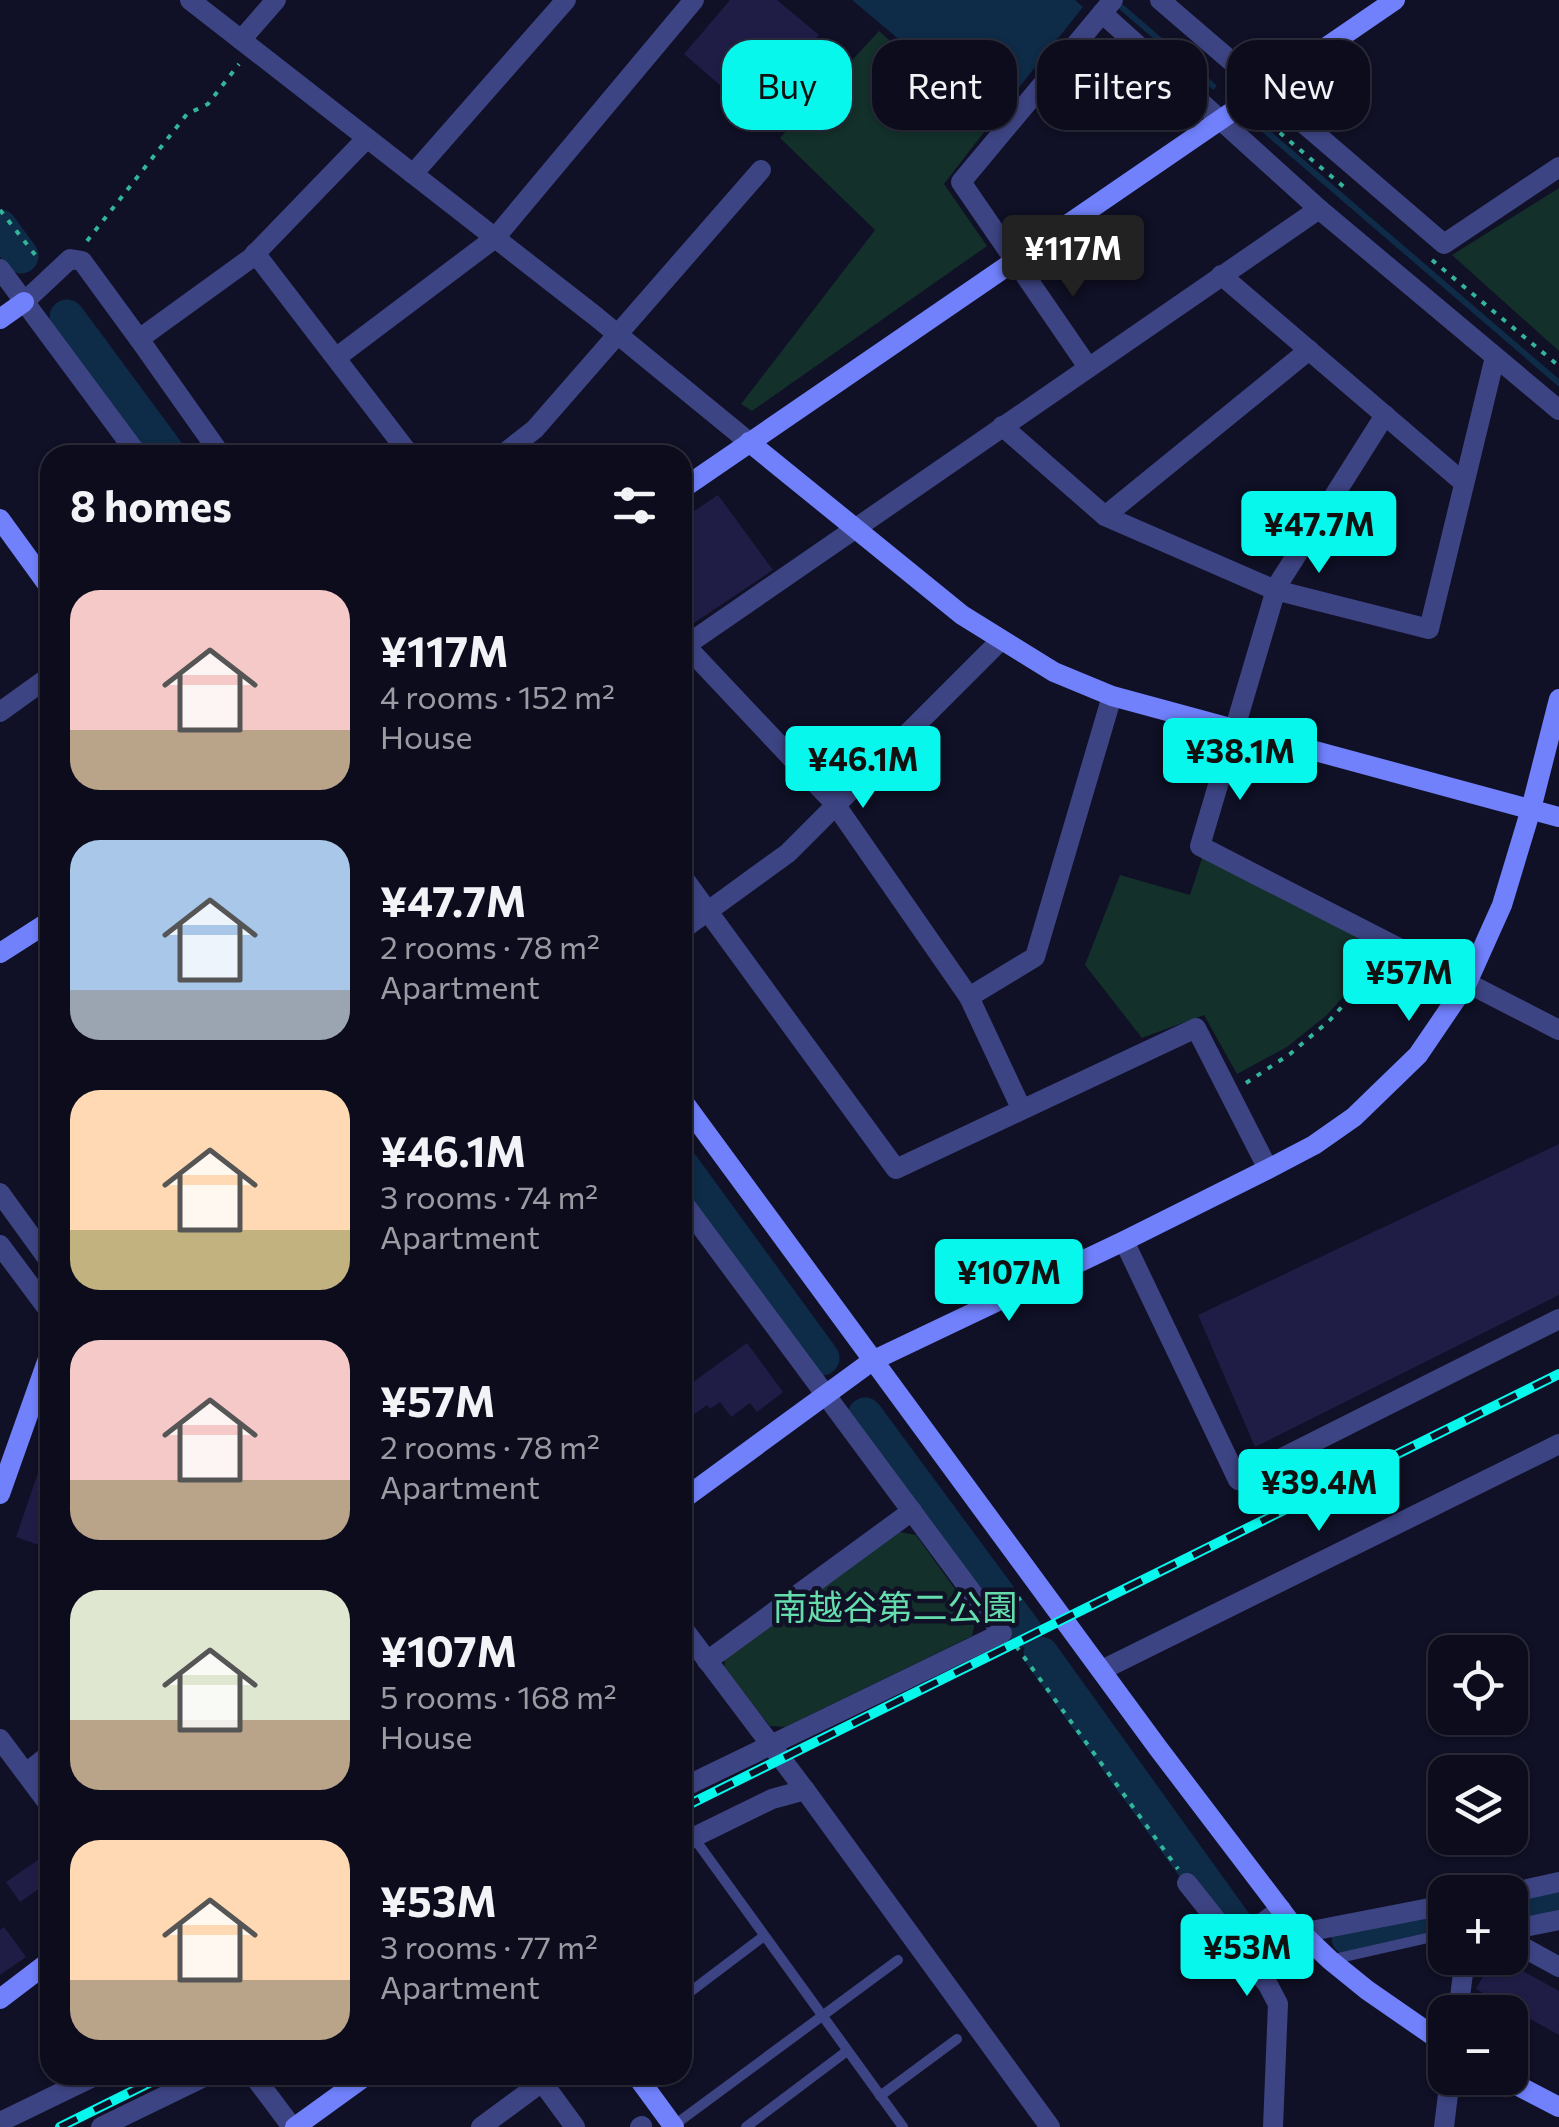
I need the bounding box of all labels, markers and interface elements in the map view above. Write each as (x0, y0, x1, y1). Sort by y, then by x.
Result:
chip: Buy (722, 40, 852, 130)
chip: Rent (872, 40, 1017, 130)
chip: Filters (1037, 40, 1207, 130)
chip: New (1227, 40, 1370, 130)
pin: ¥117M (1003, 215, 1143, 300)
text: ¥117M (1024, 227, 1122, 267)
icon: filters (607, 478, 662, 533)
text: 8 homes (70, 479, 232, 531)
pin: ¥47.7M (1238, 491, 1400, 576)
text: ¥47.7M (1263, 503, 1375, 543)
text: ¥117M (380, 624, 508, 676)
icon: home (150, 630, 270, 750)
text: 4 rooms · 152 m² (380, 676, 615, 716)
text: House (380, 716, 472, 756)
pin: ¥38.1M (1159, 718, 1321, 803)
pin: ¥46.1M (782, 726, 944, 811)
text: ¥38.1M (1185, 730, 1295, 770)
text: ¥46.1M (807, 738, 919, 778)
text: ¥47.7M (380, 874, 526, 926)
icon: home (150, 880, 270, 1000)
text: 2 rooms · 78 m² (380, 926, 600, 966)
pin: ¥57M (1350, 939, 1468, 1024)
text: ¥57M (1365, 951, 1453, 991)
text: Apartment (380, 966, 540, 1006)
text: ¥46.1M (380, 1124, 526, 1176)
icon: home (150, 1130, 270, 1250)
text: 3 rooms · 74 m² (380, 1176, 598, 1216)
text: Apartment (380, 1216, 540, 1256)
pin: ¥107M (939, 1239, 1079, 1324)
text: ¥107M (957, 1251, 1061, 1291)
text: ¥57M (380, 1374, 495, 1426)
icon: home (150, 1380, 270, 1500)
text: 2 rooms · 78 m² (380, 1426, 600, 1466)
pin: ¥39.4M (1238, 1449, 1400, 1534)
text: ¥39.4M (1260, 1461, 1378, 1501)
text: Apartment (380, 1466, 540, 1506)
park label: 南越谷第二公園 (772, 1584, 1018, 1627)
text: ¥107M (380, 1624, 517, 1676)
icon: home (150, 1630, 270, 1750)
map controls (1428, 1635, 1528, 2095)
button: locate (1428, 1635, 1528, 1735)
text: 5 rooms · 168 m² (380, 1676, 617, 1716)
text: House (380, 1716, 472, 1756)
button: layers (1428, 1755, 1528, 1855)
text: ¥53M (380, 1874, 497, 1926)
button: + (1428, 1875, 1528, 1975)
icon: home (150, 1880, 270, 2000)
pin: ¥53M (1188, 1914, 1306, 1999)
text: 3 rooms · 77 m² (380, 1926, 598, 1966)
text: ¥53M (1203, 1926, 1291, 1966)
text: Apartment (380, 1966, 540, 2006)
button: − (1428, 1995, 1528, 2095)

